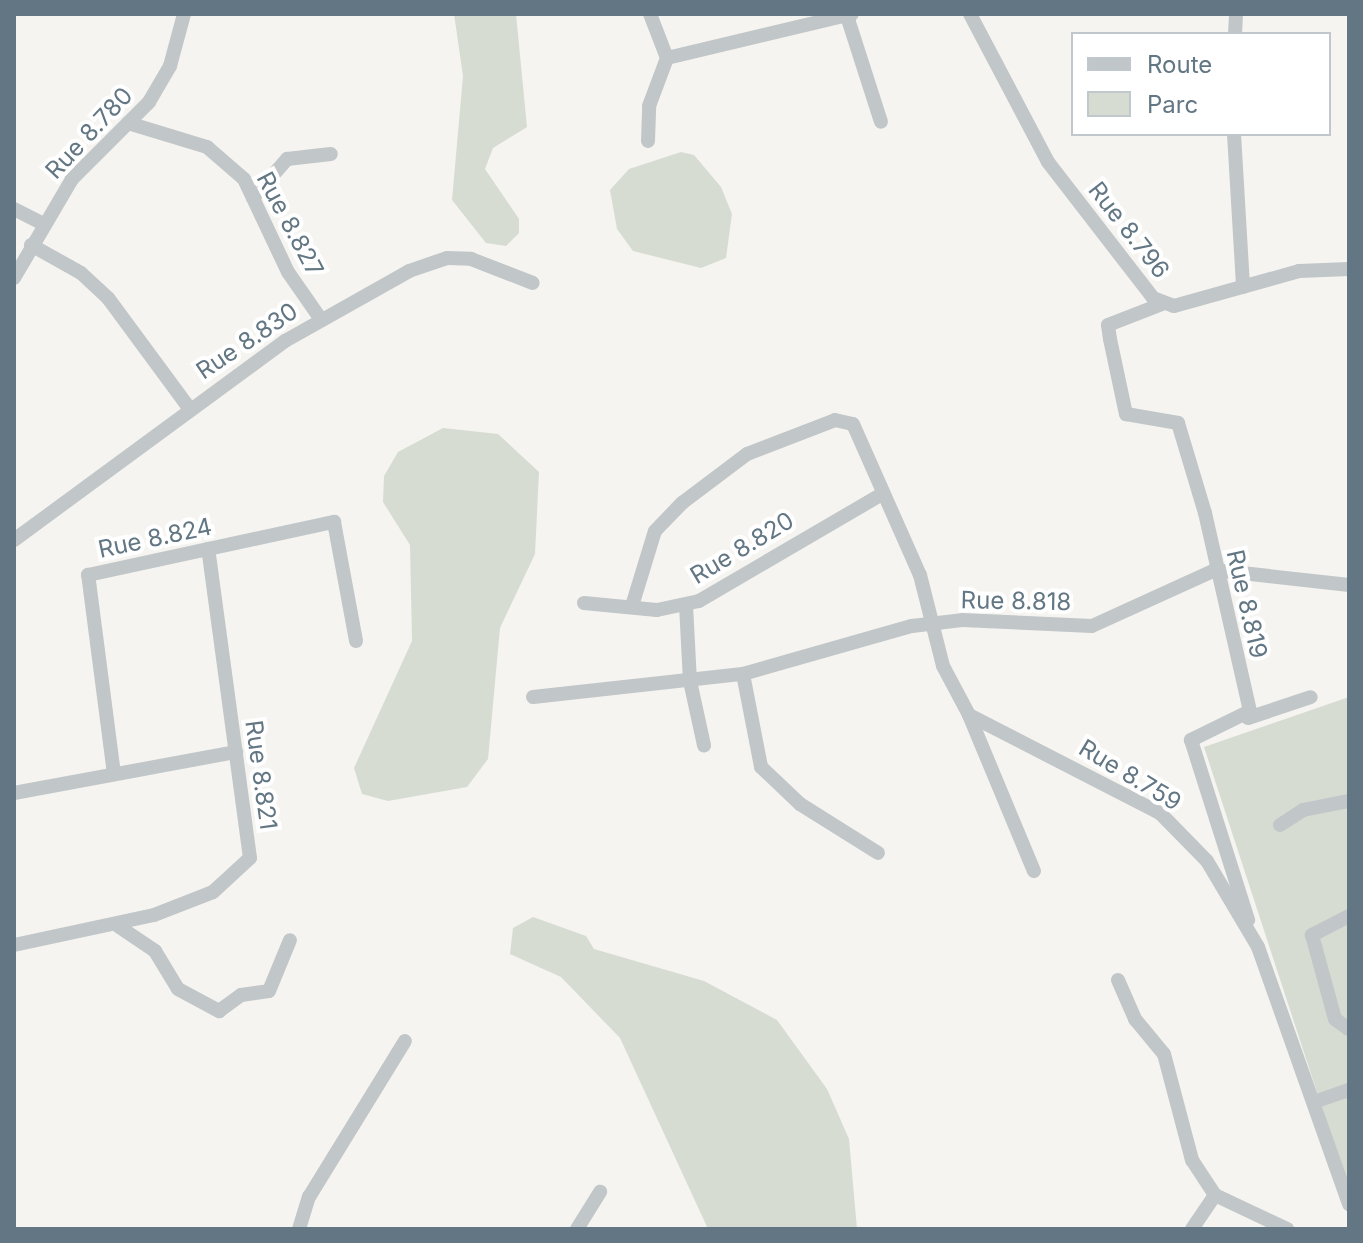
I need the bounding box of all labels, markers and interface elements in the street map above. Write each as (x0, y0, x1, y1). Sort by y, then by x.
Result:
legend (1071, 32, 1331, 136)
text: Route (1147, 50, 1212, 79)
street label: Rue 8.780 (39, 81, 139, 185)
text: Parc (1147, 90, 1198, 119)
street label: Rue 8.827 (250, 167, 330, 281)
street label: Rue 8.796 (1082, 176, 1176, 284)
street label: Rue 8.830 (191, 297, 303, 385)
street label: Rue 8.820 (685, 506, 799, 590)
street label: Rue 8.824 (95, 512, 215, 564)
street label: Rue 8.819 (1221, 547, 1273, 661)
street label: Rue 8.818 (960, 586, 1072, 616)
street label: Rue 8.821 (239, 718, 283, 832)
street label: Rue 8.759 (1074, 733, 1186, 817)

